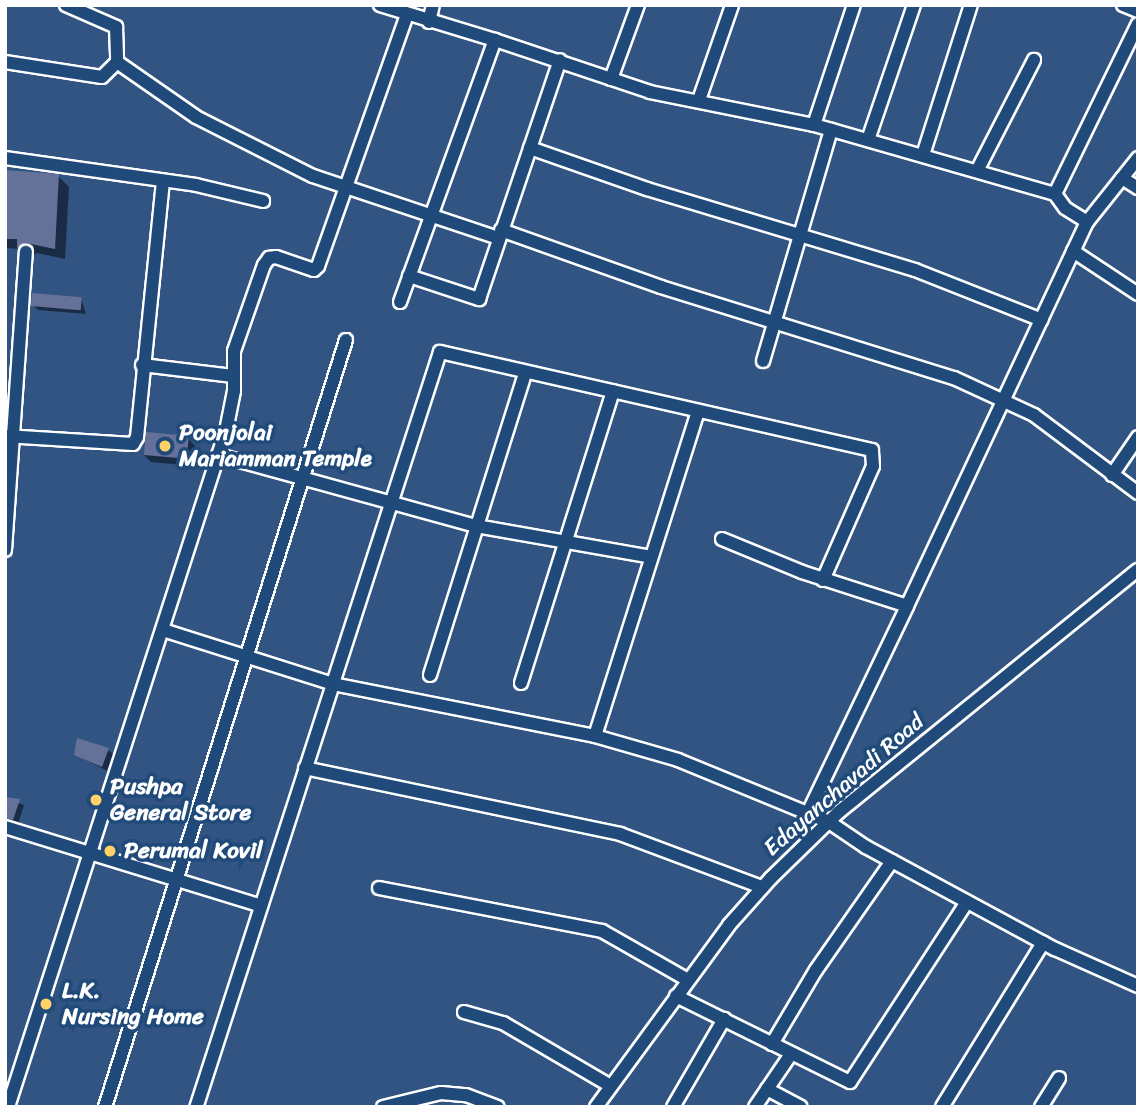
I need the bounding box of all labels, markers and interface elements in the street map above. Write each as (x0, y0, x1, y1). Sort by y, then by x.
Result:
place label: Poonjolai Mariamman Temple (179, 419, 373, 473)
marker: Poonjolai Mariamman Temple (157, 438, 173, 454)
street label: Edayanchavadi Road (758, 708, 930, 862)
place label: Pushpa General Store (110, 773, 251, 827)
marker: Pushpa General Store (88, 792, 104, 808)
place label: Perumal Kovil (124, 837, 263, 865)
marker: Perumal Kovil (102, 843, 118, 859)
place label: L.K. Nursing Home (62, 977, 204, 1031)
marker: L.K. Nursing Home (36, 994, 56, 1014)

